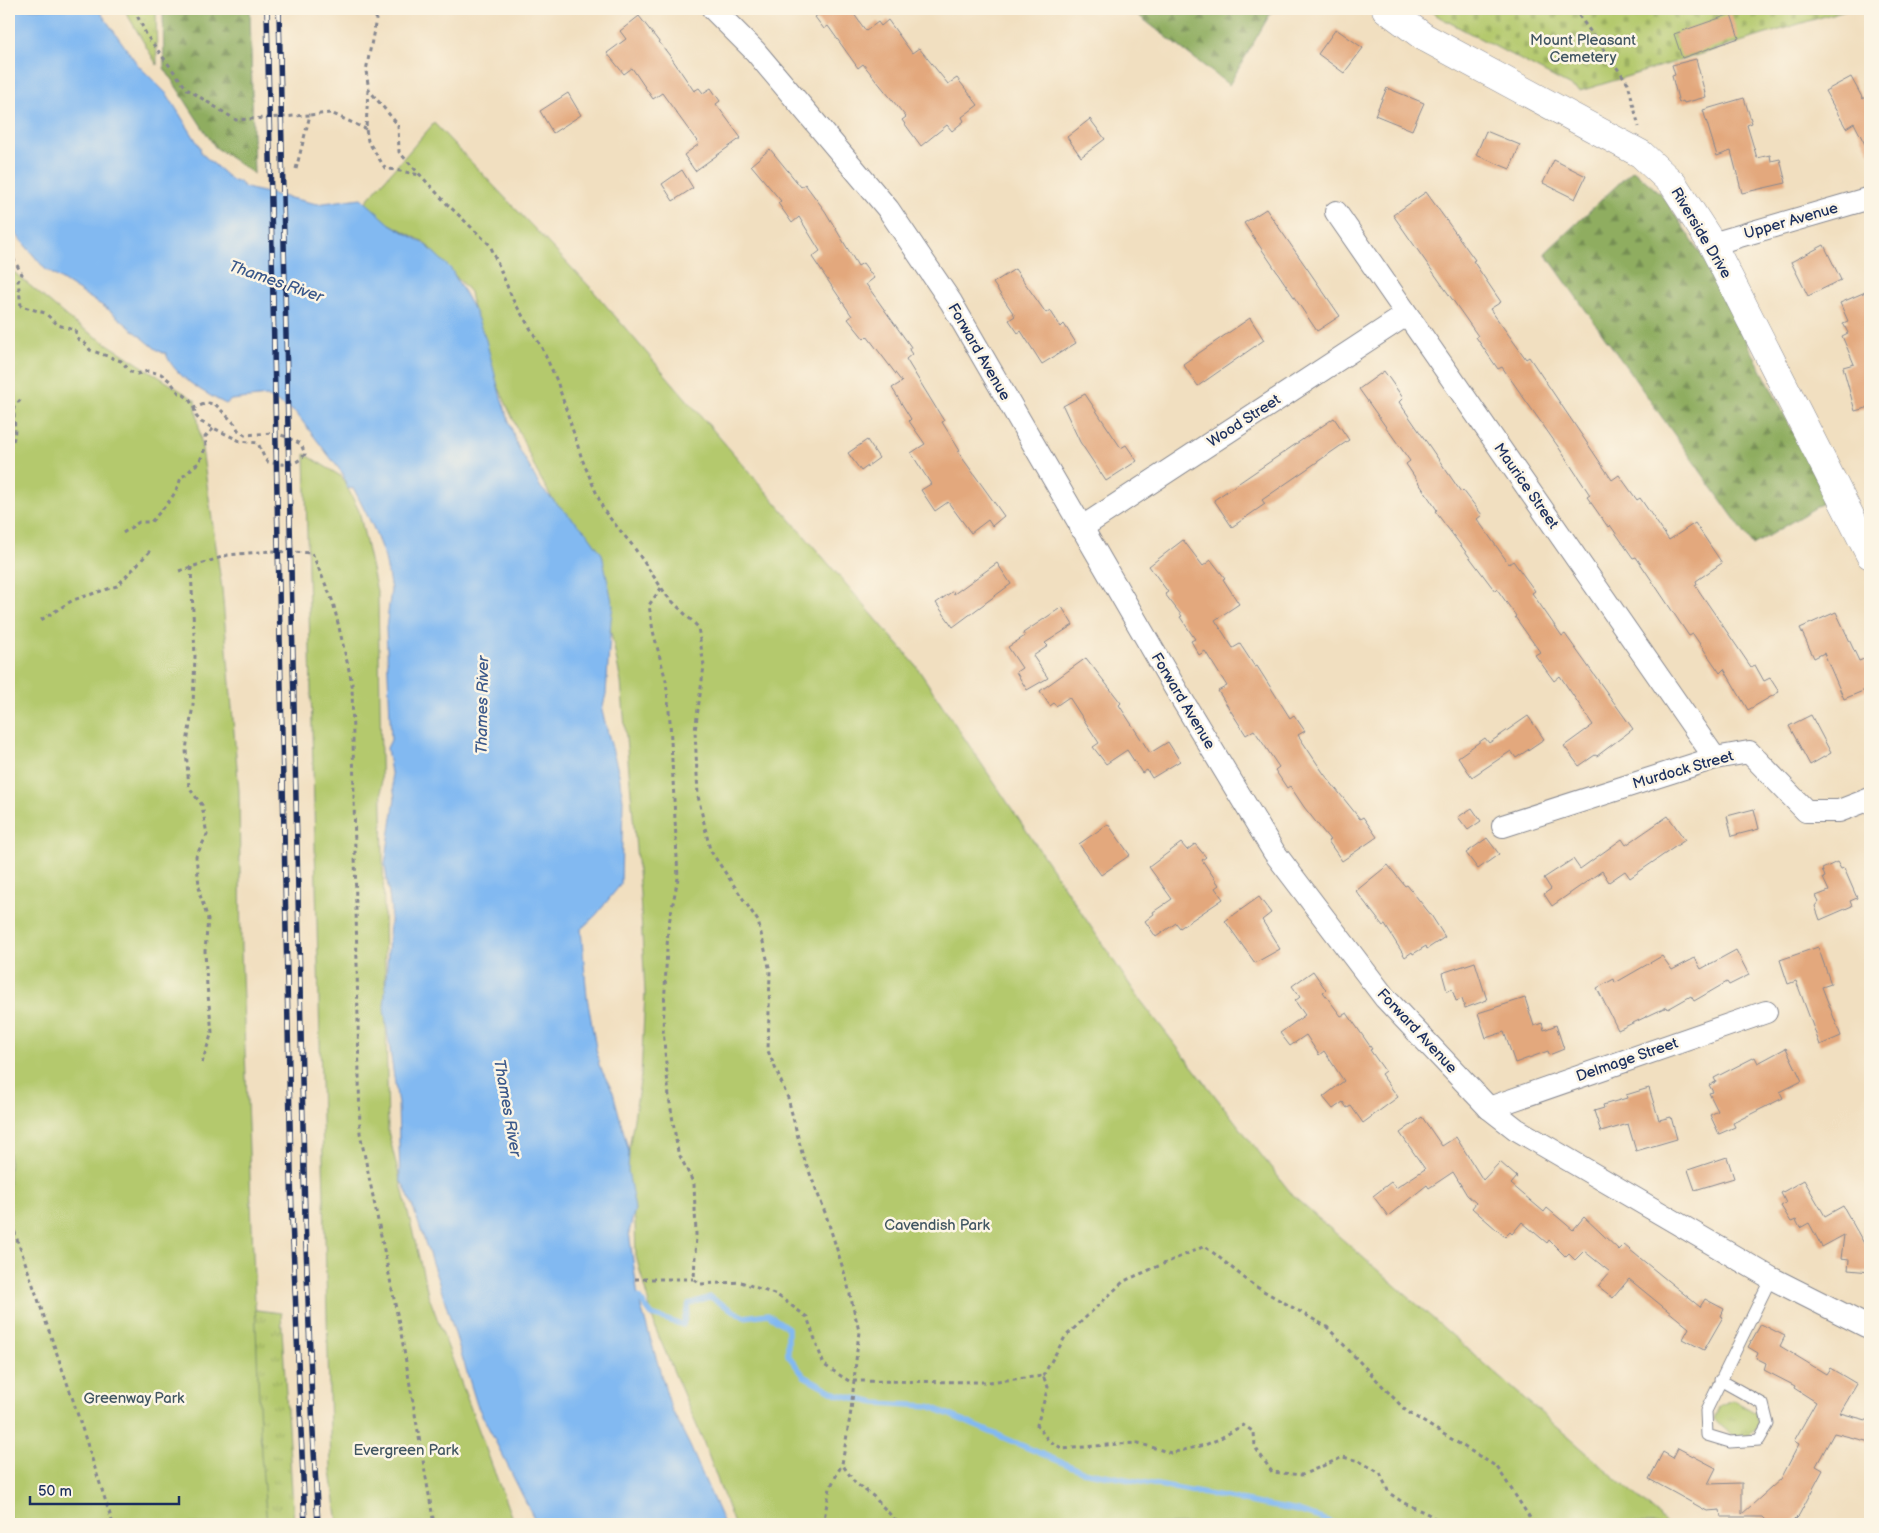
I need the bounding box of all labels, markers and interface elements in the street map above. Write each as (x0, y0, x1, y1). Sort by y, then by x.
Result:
park label: Mount Pleasant Cemetery (1530, 31, 1636, 67)
street label: Riverside Drive (1666, 184, 1736, 282)
street label: Upper Avenue (1742, 198, 1840, 244)
water label: Thames River (226, 257, 327, 307)
street label: Forward Avenue (944, 300, 1015, 404)
street label: Wood Street (1204, 390, 1284, 452)
street label: Maurice Street (1489, 439, 1563, 533)
street label: Forward Avenue (1147, 649, 1219, 753)
water label: Thames River (473, 654, 493, 754)
street label: Murdock Street (1630, 746, 1736, 793)
street label: Forward Avenue (1373, 985, 1461, 1077)
street label: Delmage Street (1574, 1034, 1681, 1086)
water label: Thames River (489, 1058, 525, 1159)
park label: Cavendish Park (884, 1216, 990, 1235)
park label: Greenway Park (84, 1389, 185, 1408)
park label: Evergreen Park (353, 1441, 459, 1460)
scale bar (30, 1473, 179, 1505)
text: 50 m (38, 1482, 72, 1501)

